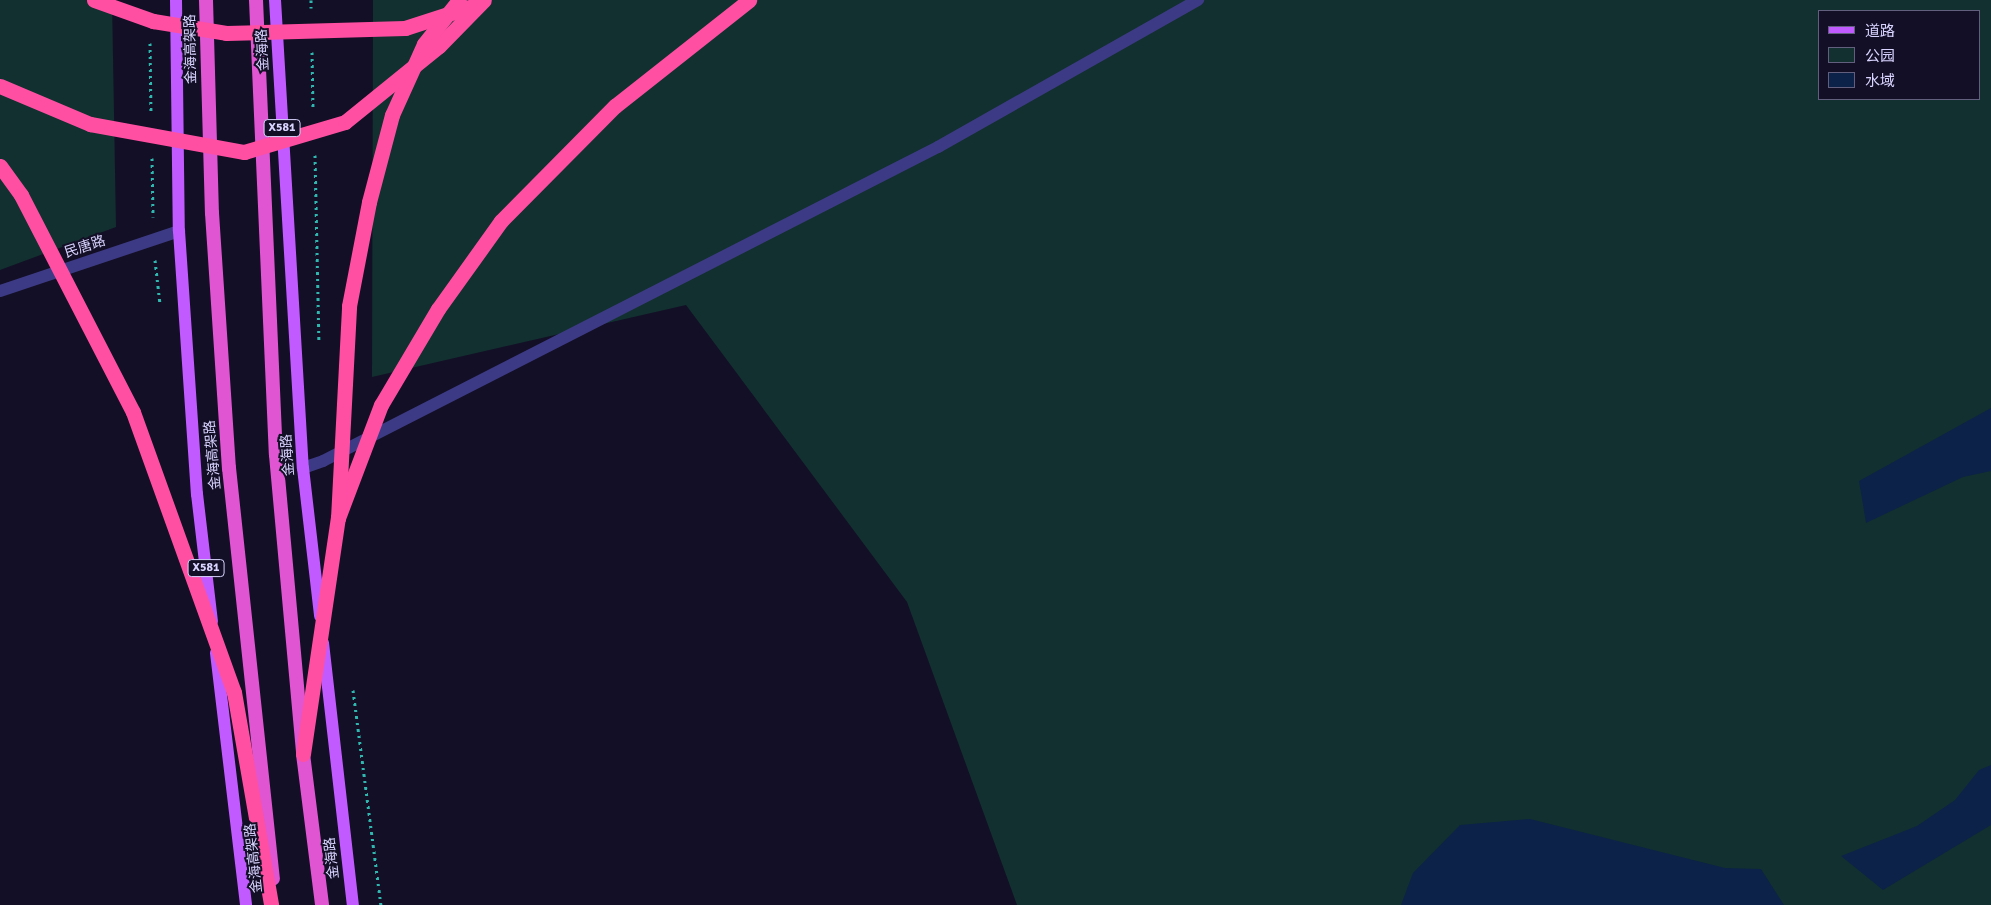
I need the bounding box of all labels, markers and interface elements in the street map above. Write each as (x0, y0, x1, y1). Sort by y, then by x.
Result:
legend (1818, 10, 1981, 100)
street label: 金海高架路 (182, 14, 200, 84)
text: 道路 (1865, 22, 1895, 40)
street label: 金海路 (254, 29, 272, 71)
text: 公园 (1865, 47, 1895, 65)
text: 水域 (1865, 72, 1895, 90)
road number: X581 (263, 119, 301, 138)
street label: 民唐路 (62, 233, 108, 261)
street label: 金海高架路 (202, 419, 224, 491)
street label: 金海路 (278, 433, 298, 477)
road number: X581 (187, 558, 225, 578)
street label: 金海高架路 (242, 822, 266, 894)
street label: 金海路 (321, 836, 343, 880)

